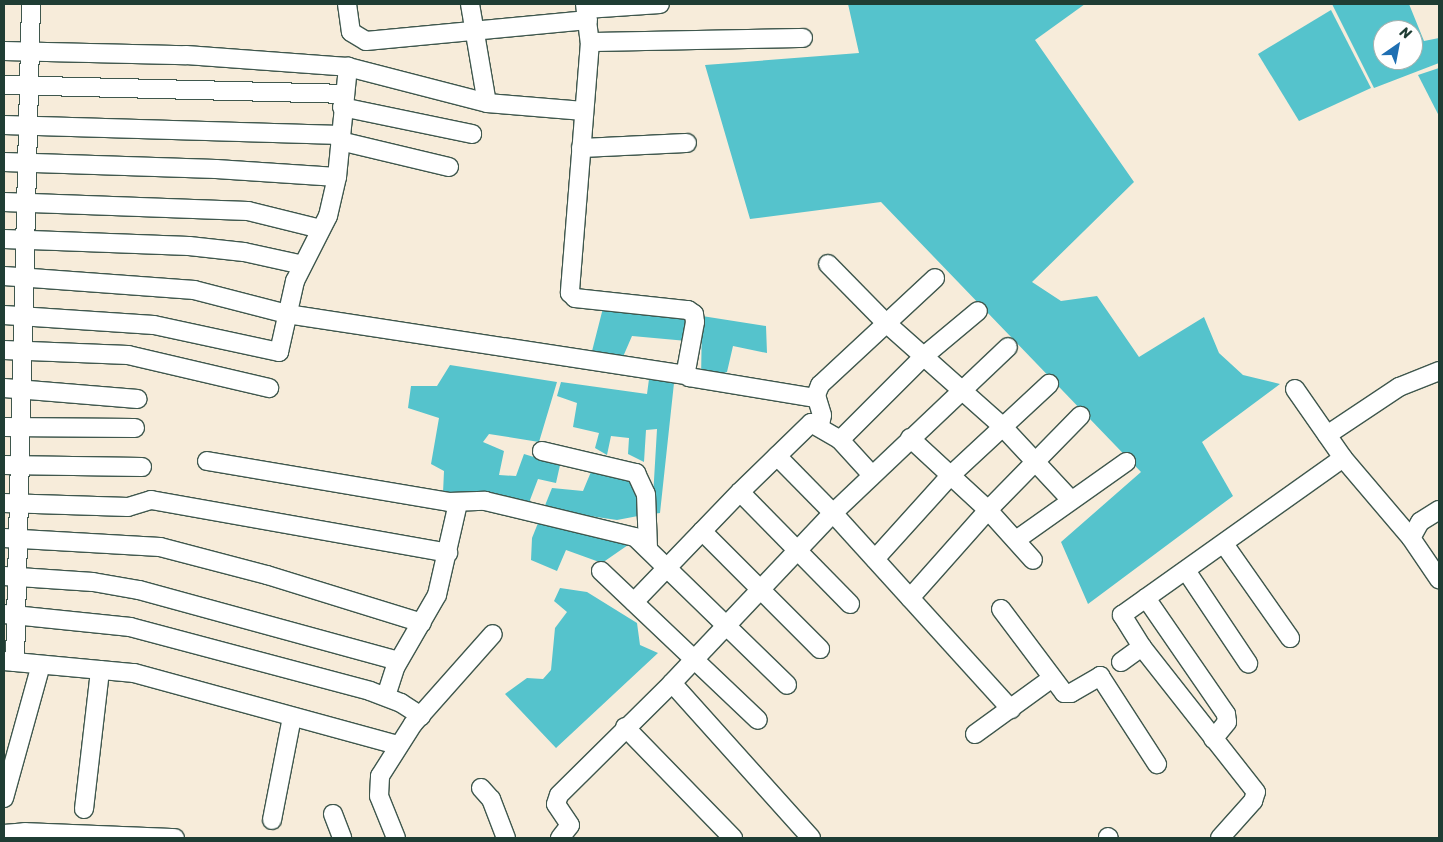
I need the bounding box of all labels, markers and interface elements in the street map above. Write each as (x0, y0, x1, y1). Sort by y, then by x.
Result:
north arrow (1373, 20, 1423, 70)
text: N (1395, 20, 1417, 46)

